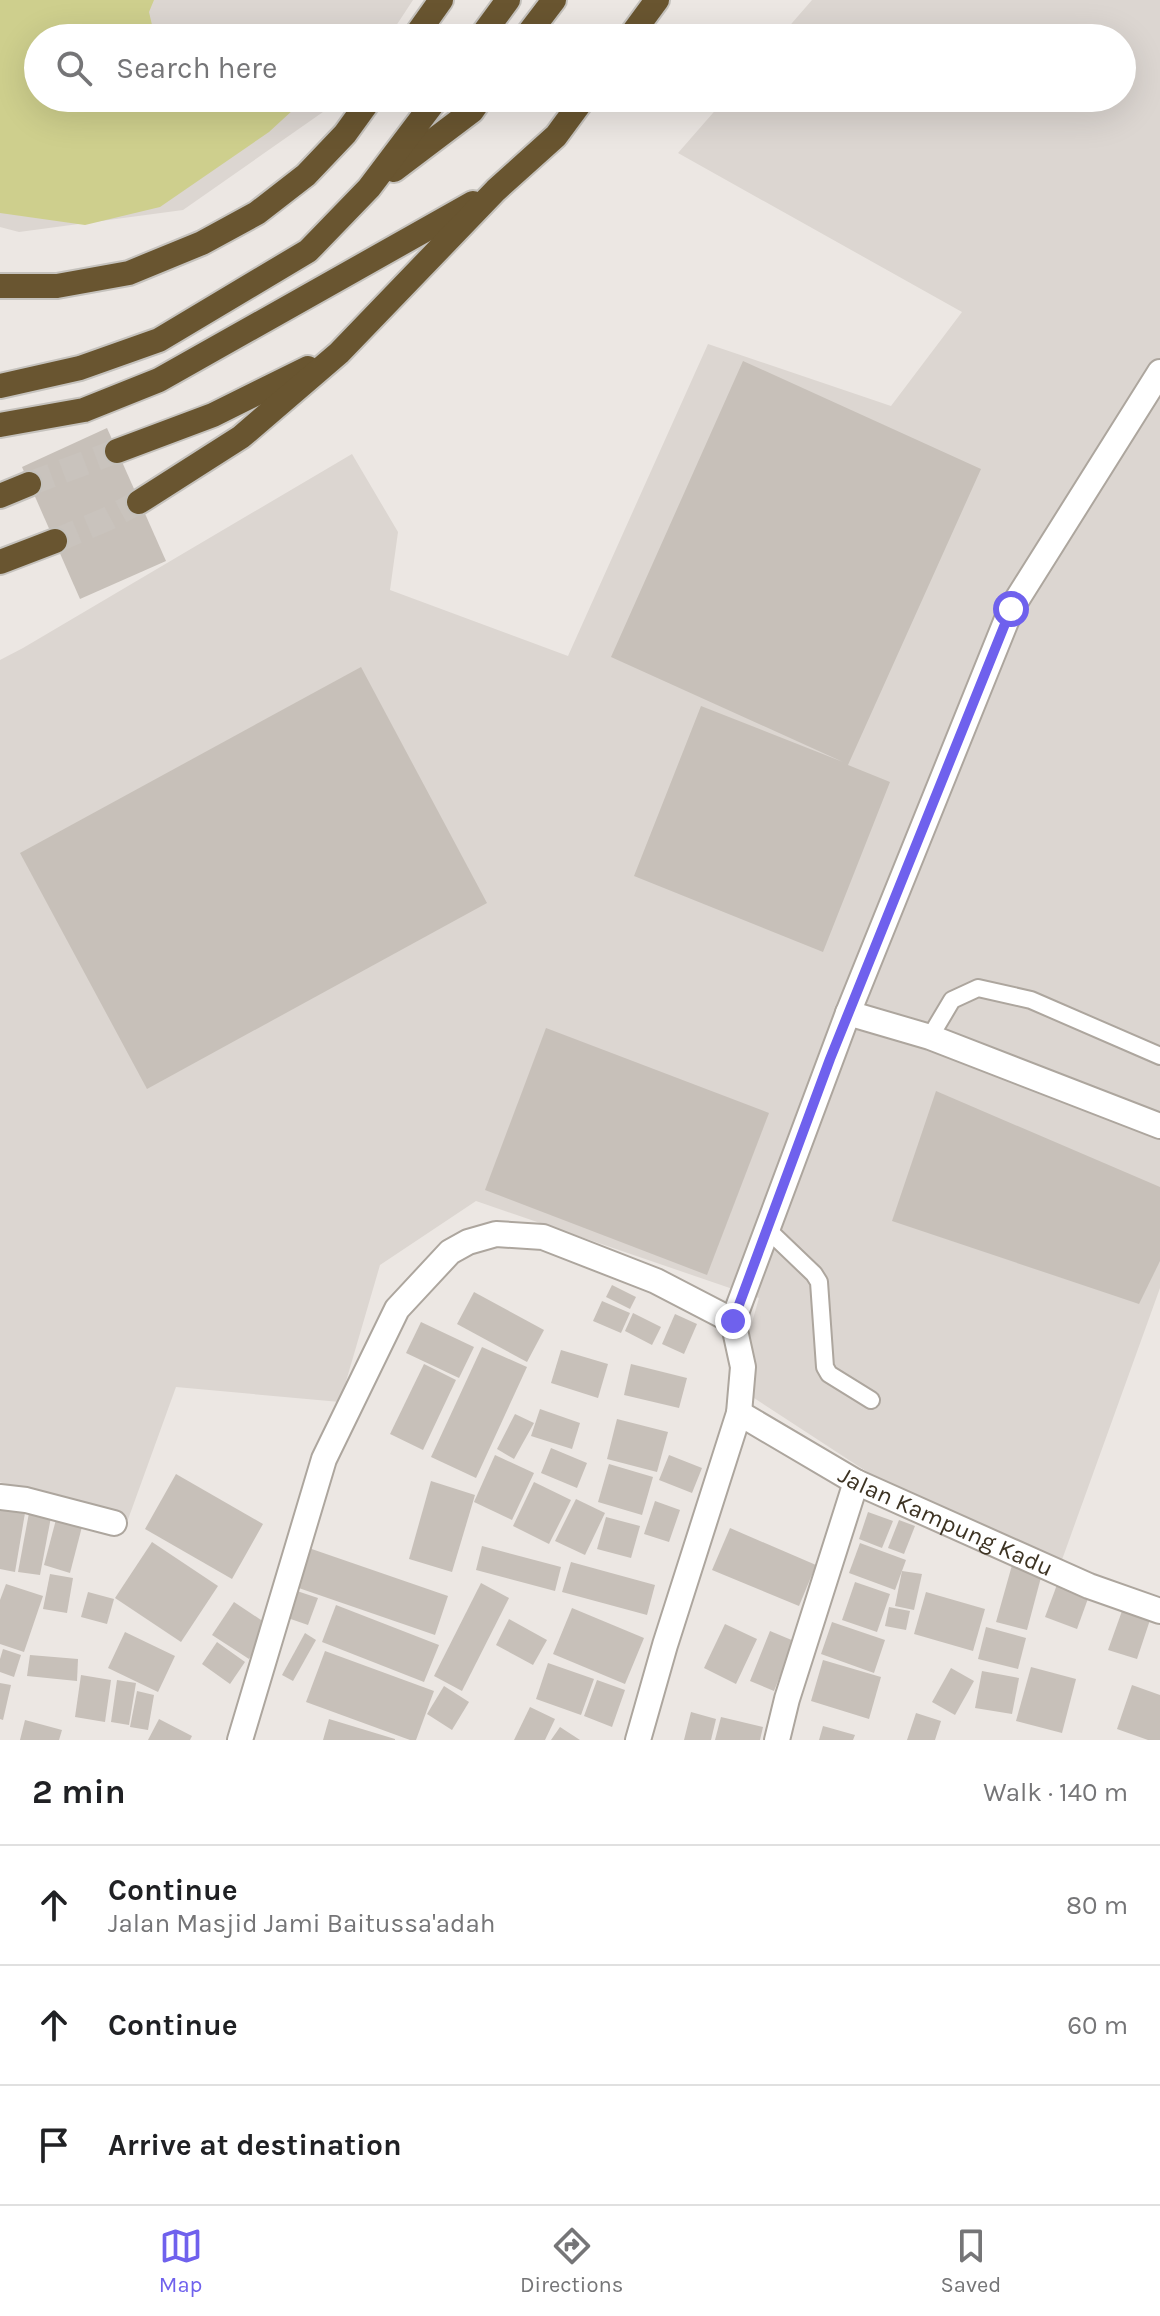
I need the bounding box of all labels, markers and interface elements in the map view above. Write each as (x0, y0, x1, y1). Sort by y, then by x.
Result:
search box (24, 24, 1136, 112)
icon: search (52, 46, 96, 90)
text: Search here (116, 50, 277, 86)
route start (993, 591, 1029, 627)
route end (715, 1303, 751, 1339)
street label: Jalan Kampung Kadu (833, 1461, 1057, 1582)
text: 2 min (32, 1772, 126, 1812)
text: Walk · 140 m (983, 1777, 1128, 1808)
text: Continue (108, 1872, 238, 1908)
icon: ahead (32, 1883, 76, 1927)
text: 80 m (1066, 1890, 1128, 1921)
text: Jalan Masjid Jami Baitussa'adah (108, 1908, 495, 1939)
icon: ahead (32, 2003, 76, 2047)
text: Continue (108, 2007, 238, 2043)
text: 60 m (1067, 2010, 1128, 2041)
icon: arrive (32, 2123, 76, 2167)
text: Arrive at destination (108, 2127, 402, 2163)
tab: Map (159, 2224, 203, 2298)
tab: Directions (520, 2224, 623, 2298)
tab: Saved (941, 2224, 1001, 2298)

